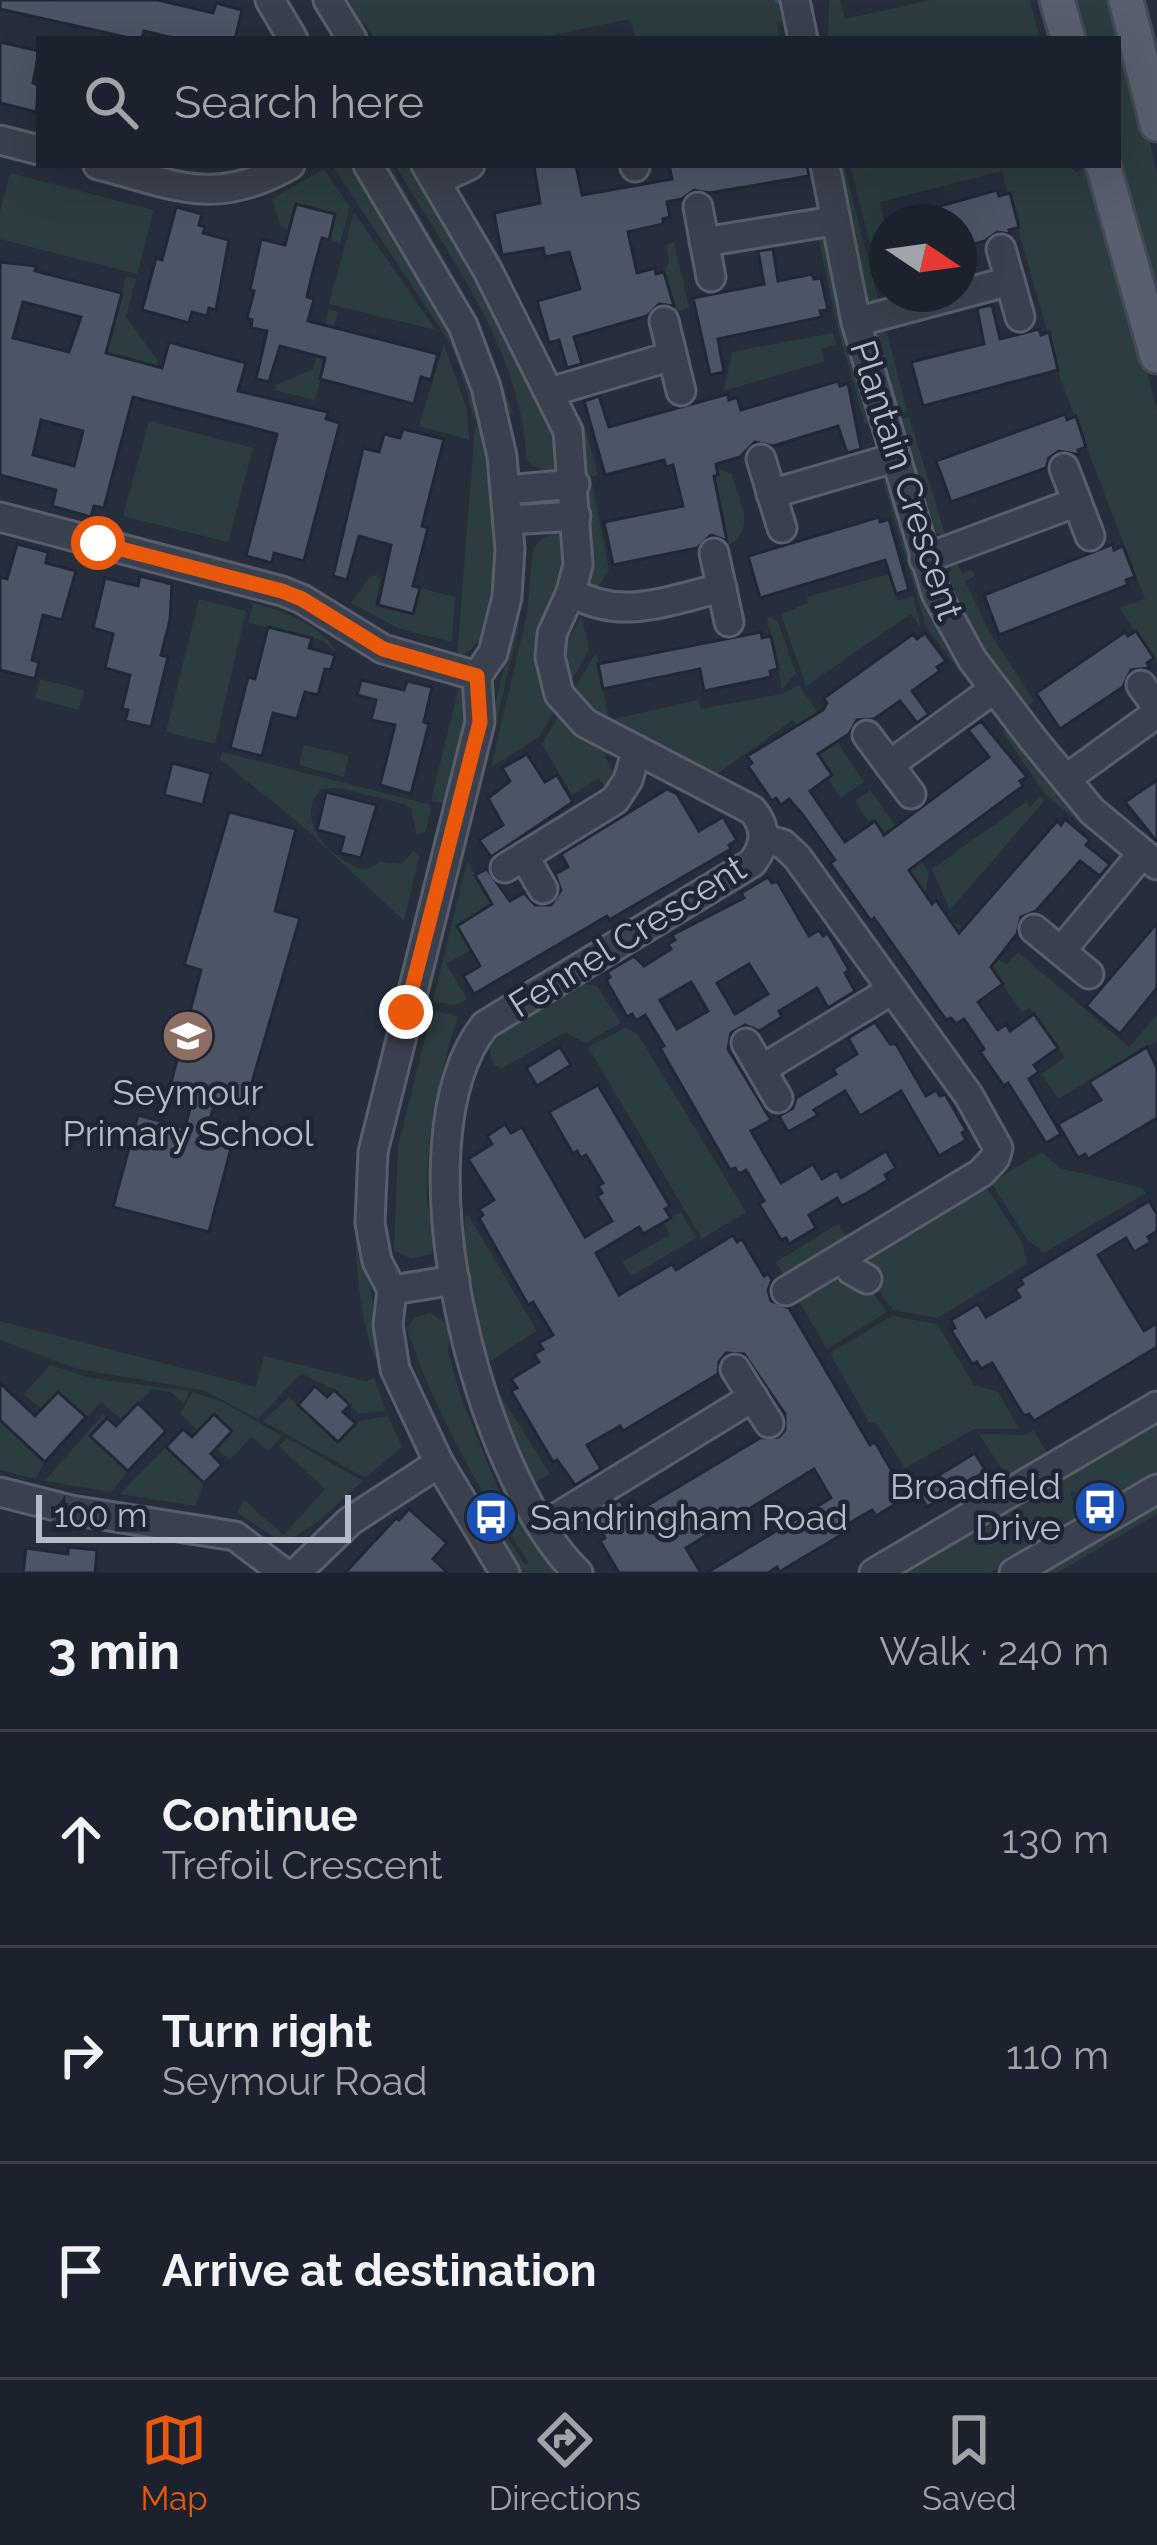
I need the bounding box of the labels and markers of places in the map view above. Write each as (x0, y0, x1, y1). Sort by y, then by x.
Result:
school or university icon: Seymour Primary School (160, 1008, 216, 1064)
place label: Seymour Primary School (62, 1071, 314, 1154)
place label: Broadfield Drive (890, 1465, 1061, 1548)
bus stop icon: Broadfield Drive (1072, 1479, 1128, 1535)
bus stop icon: Sandringham Road (463, 1489, 519, 1545)
place label: Sandringham Road (530, 1496, 848, 1538)

